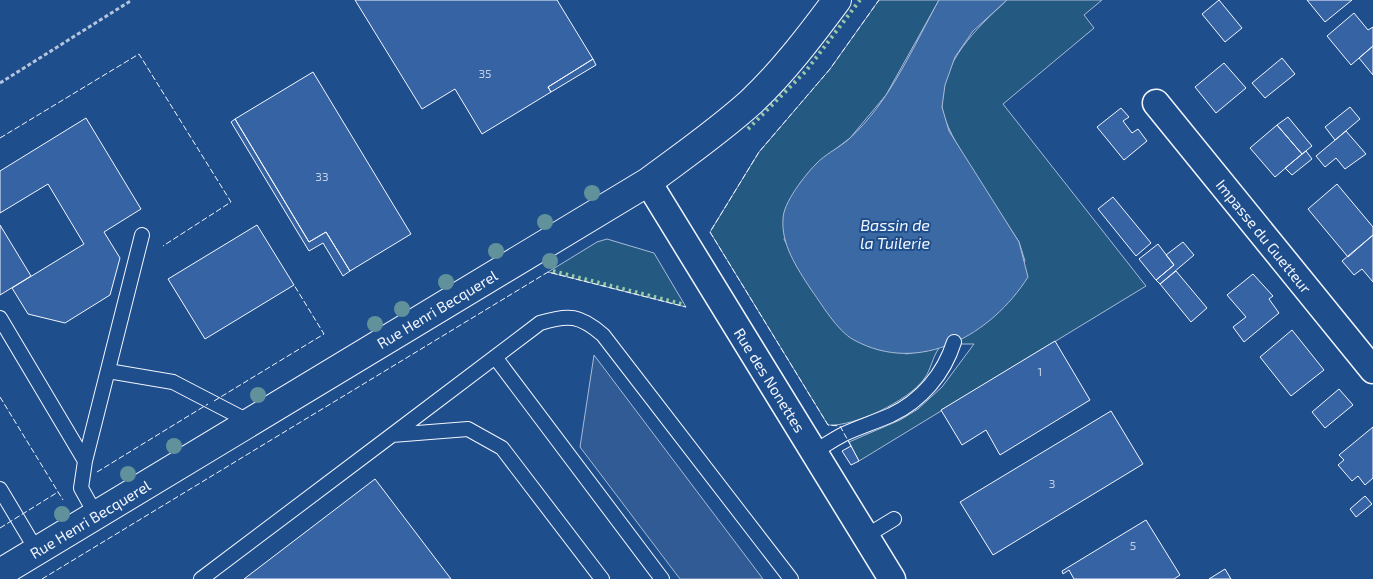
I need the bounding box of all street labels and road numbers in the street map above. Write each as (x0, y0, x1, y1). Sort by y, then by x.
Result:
street label: Impasse du Guetteur (1213, 175, 1315, 297)
street label: Rue Henri Becquerel (374, 266, 501, 352)
street label: Rue des Nonettes (731, 324, 809, 436)
street label: Rue Henri Becquerel (27, 476, 154, 562)

